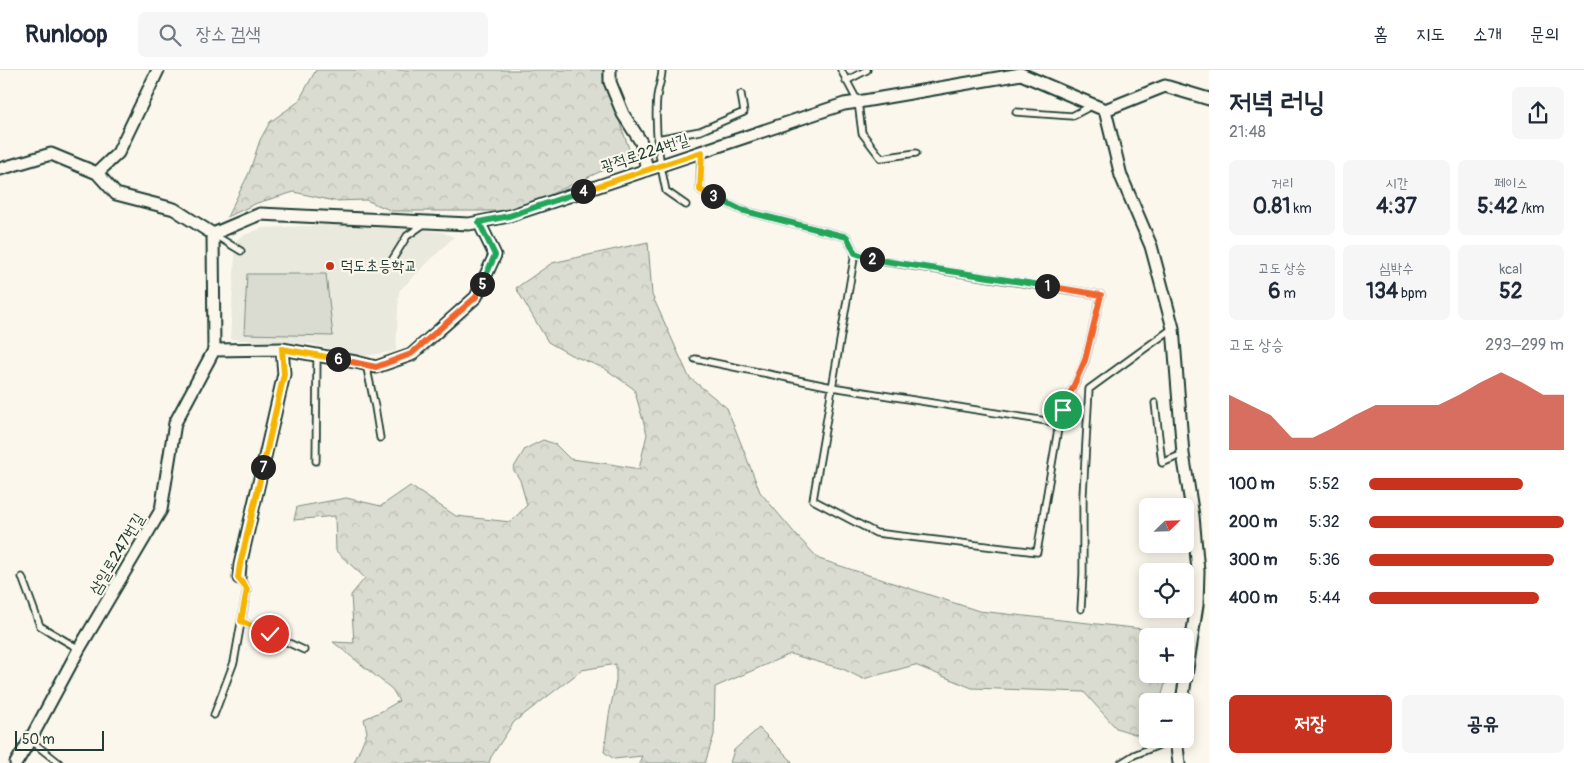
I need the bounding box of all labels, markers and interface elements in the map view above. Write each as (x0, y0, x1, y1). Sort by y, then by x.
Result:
search box (138, 12, 488, 57)
text: Runloop (25, 20, 108, 49)
icon: search (156, 21, 184, 49)
text: 장소 검색 (196, 22, 261, 46)
text: 홈 (1374, 23, 1388, 46)
text: 지도 (1416, 23, 1445, 46)
text: 소개 (1473, 23, 1502, 46)
text: 문의 (1530, 23, 1559, 46)
text: 저녁 러닝 (1229, 85, 1325, 120)
button: share (1512, 87, 1564, 139)
text: 21:48 (1229, 122, 1266, 142)
street label: 광적로224번길 (598, 129, 692, 177)
text: 거리 (1271, 175, 1293, 192)
text: 시간 (1385, 175, 1408, 192)
text: 페이스 (1494, 175, 1528, 192)
pin: 4 (570, 178, 596, 204)
text: 4 (579, 183, 588, 200)
pin: 3 (700, 184, 726, 208)
text: 3 (710, 188, 717, 205)
text: 0.81 (1253, 193, 1290, 220)
text: 4:37 (1376, 193, 1417, 220)
text: 5:42 (1477, 193, 1518, 220)
text: km (1290, 200, 1312, 217)
text: /km (1518, 200, 1544, 217)
pin: 2 (860, 246, 884, 272)
text: 2 (869, 251, 876, 268)
place label: 덕도초등학교 (340, 256, 417, 276)
marker: 덕도초등학교 (324, 260, 336, 272)
text: 고도 상승 (1258, 260, 1306, 277)
text: 심박수 (1380, 260, 1413, 277)
text: kcal (1499, 261, 1522, 278)
pin: 5 (470, 272, 494, 296)
pin: 1 (1034, 274, 1060, 298)
text: 5 (479, 276, 486, 293)
text: 1 (1045, 278, 1050, 295)
text: 6 (1268, 278, 1281, 305)
text: 134 (1366, 278, 1398, 305)
text: 52 (1499, 278, 1522, 305)
text: m (1281, 285, 1296, 302)
text: bpm (1398, 285, 1427, 302)
text: 고도 상승 (1229, 335, 1284, 355)
text: 293–299 m (1485, 335, 1564, 355)
pin: 6 (326, 346, 350, 372)
text: 6 (334, 351, 343, 368)
pin (1042, 389, 1084, 431)
icon: arrive (1049, 396, 1077, 424)
pin: 7 (250, 454, 276, 480)
text: 7 (260, 459, 267, 476)
text: 100 m (1229, 474, 1275, 494)
text: 5:52 (1309, 474, 1340, 494)
north arrow (1139, 498, 1194, 552)
map controls (1139, 498, 1194, 748)
street label: 삼일로247번길 (85, 510, 149, 598)
text: 200 m (1229, 512, 1277, 532)
text: 5:32 (1309, 512, 1340, 532)
text: 300 m (1229, 550, 1277, 570)
text: 5:36 (1309, 550, 1340, 570)
button: locate (1139, 563, 1194, 618)
text: 400 m (1229, 588, 1278, 608)
text: 5:44 (1309, 588, 1341, 608)
pin (249, 613, 291, 655)
icon: check (256, 620, 284, 648)
button: + (1139, 628, 1194, 683)
button: − (1139, 693, 1194, 748)
button: 저장 (1229, 695, 1392, 753)
button: 공유 (1402, 695, 1564, 753)
scale bar (15, 728, 104, 751)
text: 50 m (22, 731, 55, 748)

